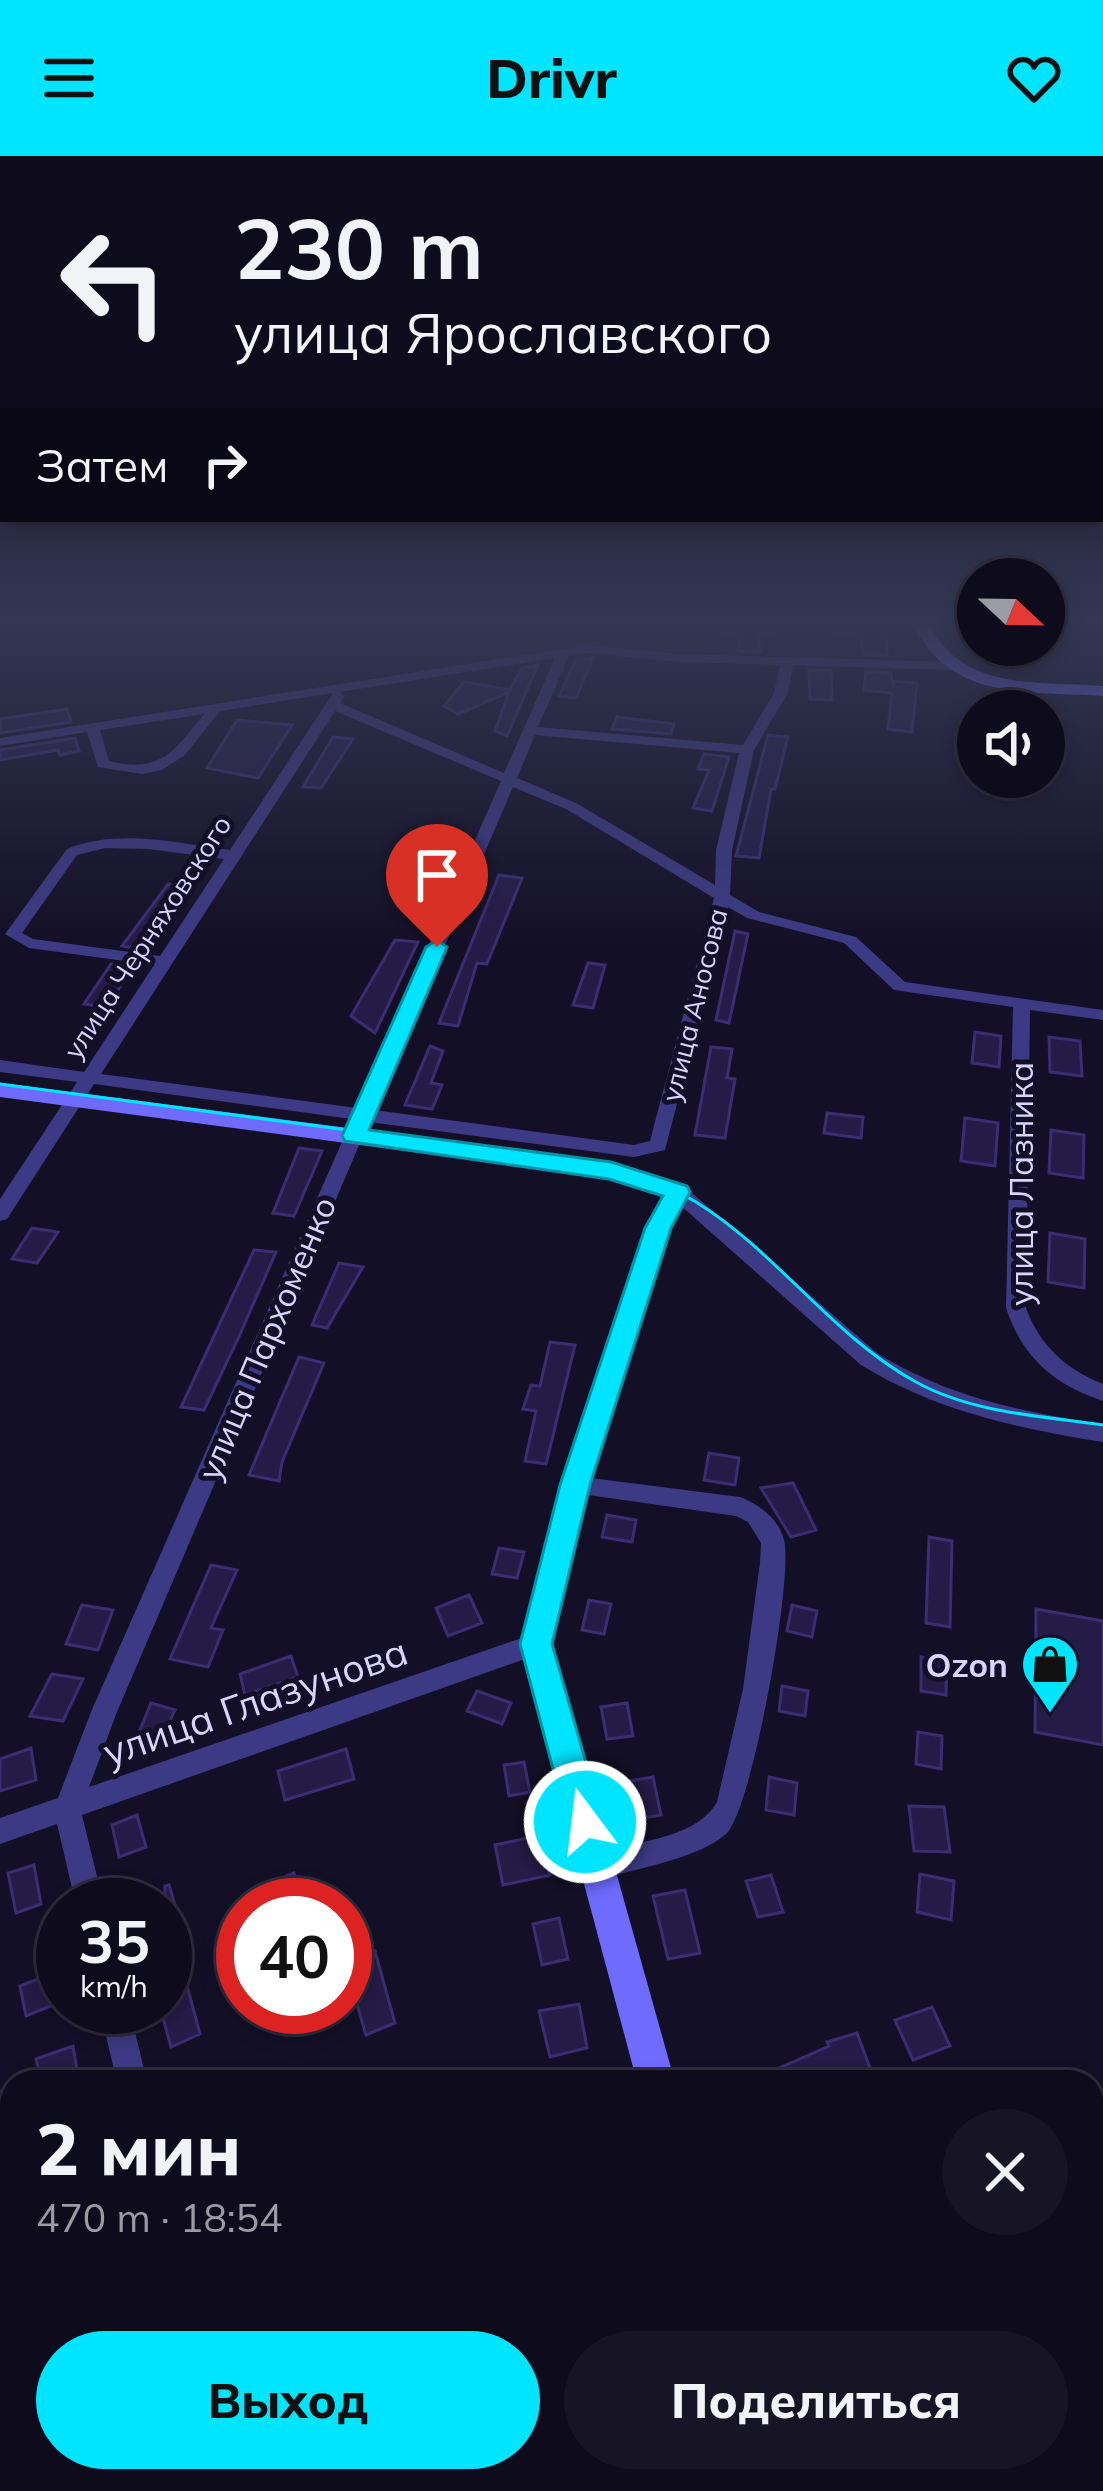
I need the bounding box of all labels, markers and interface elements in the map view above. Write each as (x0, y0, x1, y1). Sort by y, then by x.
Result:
text: Drivr (486, 44, 617, 112)
icon: menu (36, 45, 102, 111)
icon: heart (1001, 45, 1067, 111)
text: 230 m (234, 195, 484, 300)
icon: left (36, 204, 192, 360)
text: улица Ярославского (234, 299, 772, 367)
icon: right (192, 432, 258, 498)
text: Затем (36, 437, 168, 493)
north arrow (957, 558, 1065, 666)
map controls (957, 558, 1065, 798)
button: sound (957, 690, 1065, 798)
street label: улица Черняховского (56, 809, 238, 1065)
pin (386, 824, 488, 947)
icon: arrive (404, 842, 470, 908)
street label: улица Аносова (654, 905, 734, 1105)
street label: улица Лазника (1000, 1062, 1041, 1306)
street label: улица Пархоменко (188, 1190, 344, 1486)
street label: улица Глазунова (96, 1626, 414, 1776)
shop icon: Ozon (1019, 1633, 1081, 1715)
place label: Ozon (926, 1644, 1008, 1685)
position arrow (522, 1759, 648, 1885)
speed limit sign: 40 (216, 1878, 372, 2034)
text: 35 (78, 1903, 150, 1978)
text: km/h (80, 1967, 148, 2005)
text: 2 мин (36, 2103, 241, 2193)
button: close (942, 2109, 1068, 2235)
text: 470 m · 18:54 (36, 2193, 282, 2242)
button: Выход (36, 2331, 540, 2469)
button: Поделиться (564, 2331, 1068, 2469)

